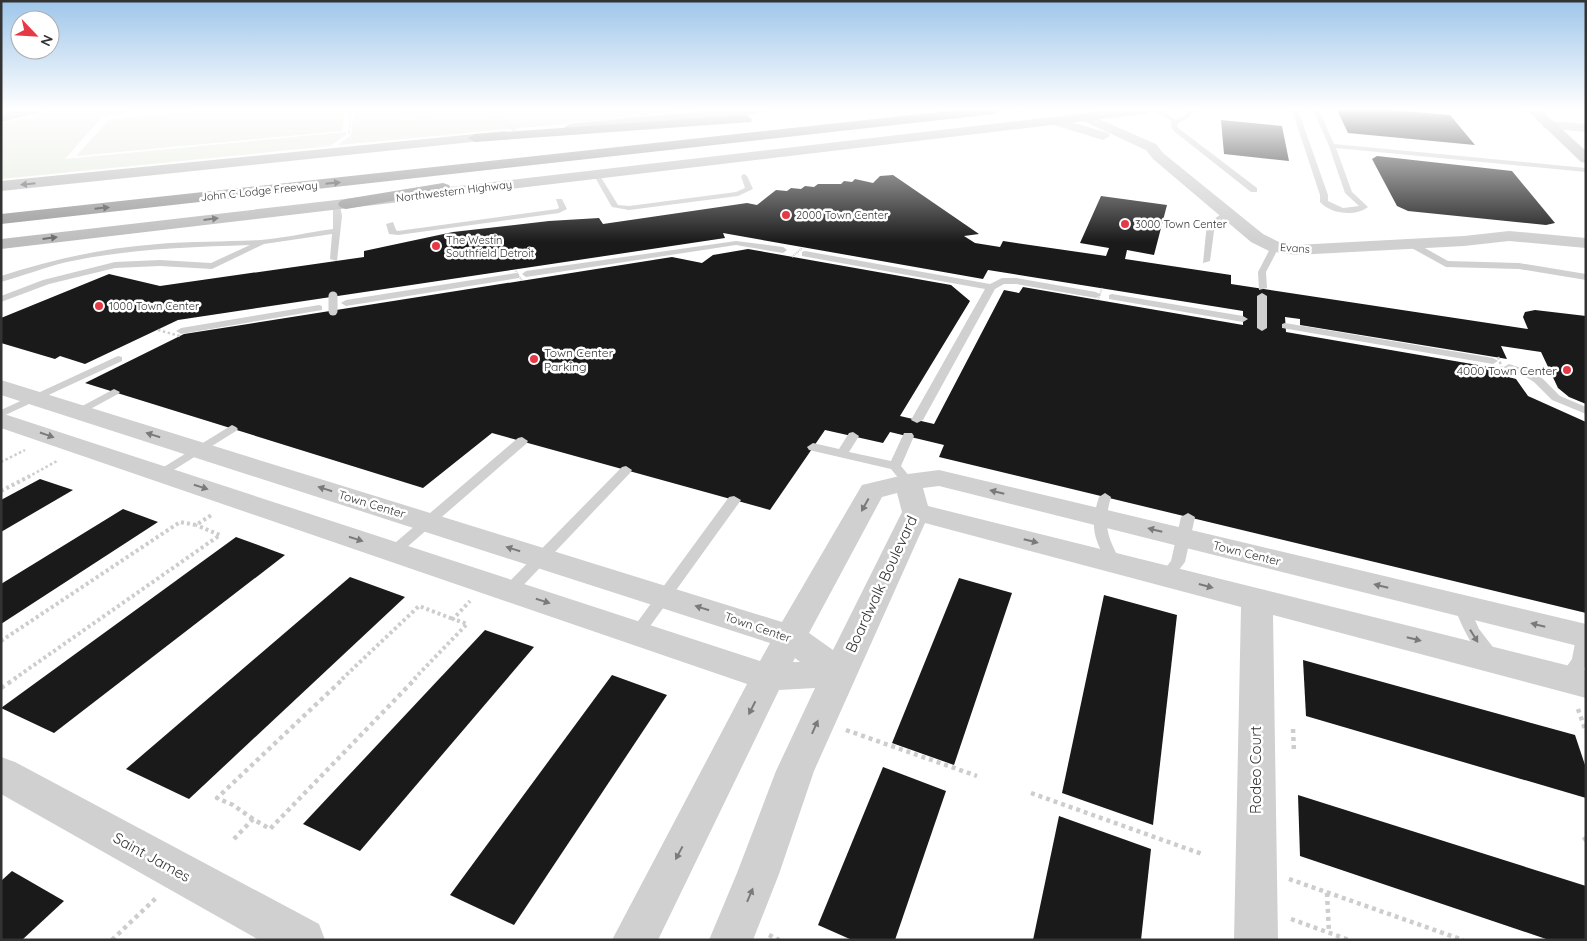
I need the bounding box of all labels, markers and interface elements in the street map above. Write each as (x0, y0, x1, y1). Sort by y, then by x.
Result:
north arrow (10, 10, 60, 60)
text: N (36, 32, 57, 49)
street label: Northwestern Highway (395, 177, 513, 205)
street label: John C Lodge Freeway (200, 178, 318, 204)
one-way arrow (325, 179, 341, 187)
one-way arrow (20, 180, 36, 188)
one-way arrow (94, 204, 110, 212)
place label: 2000 Town Center (796, 208, 889, 222)
marker: 2000 Town Center (780, 209, 792, 221)
one-way arrow (203, 215, 219, 223)
place label: 3000 Town Center (1135, 217, 1228, 231)
marker: 3000 Town Center (1119, 218, 1131, 230)
place label: The Westin Southfield Detroit (446, 233, 535, 260)
one-way arrow (42, 234, 58, 242)
marker: The Westin Southfield Detroit (430, 240, 442, 252)
street label: Evans (1280, 240, 1310, 256)
place label: 1000 Town Center (109, 299, 200, 313)
marker: 1000 Town Center (93, 300, 105, 312)
place label: Town Center Parking (544, 345, 614, 374)
marker: Town Center Parking (528, 353, 540, 365)
place label: 4000 Town Center (1457, 363, 1557, 378)
marker: 4000 Town Center (1561, 364, 1573, 376)
one-way arrow (146, 430, 161, 438)
one-way arrow (40, 432, 55, 439)
one-way arrow (194, 484, 209, 491)
one-way arrow (317, 484, 332, 492)
street label: Town Center (337, 487, 408, 521)
one-way arrow (989, 488, 1004, 496)
one-way arrow (861, 497, 869, 512)
street label: Boardwalk Boulevard (841, 512, 921, 656)
one-way arrow (1147, 526, 1162, 534)
one-way arrow (348, 535, 363, 543)
one-way arrow (1024, 537, 1039, 545)
street label: Town Center (1212, 537, 1283, 569)
one-way arrow (505, 545, 520, 553)
one-way arrow (1198, 582, 1213, 590)
one-way arrow (1373, 582, 1388, 590)
one-way arrow (536, 597, 551, 605)
one-way arrow (694, 604, 709, 612)
street label: Town Center (723, 609, 794, 645)
one-way arrow (1531, 621, 1546, 629)
one-way arrow (1470, 629, 1479, 642)
one-way arrow (1406, 635, 1421, 643)
one-way arrow (748, 701, 756, 715)
one-way arrow (811, 720, 819, 734)
street label: Rodeo Court (1246, 726, 1265, 814)
street label: Saint James (110, 828, 194, 886)
one-way arrow (675, 846, 683, 860)
one-way arrow (746, 888, 754, 902)

